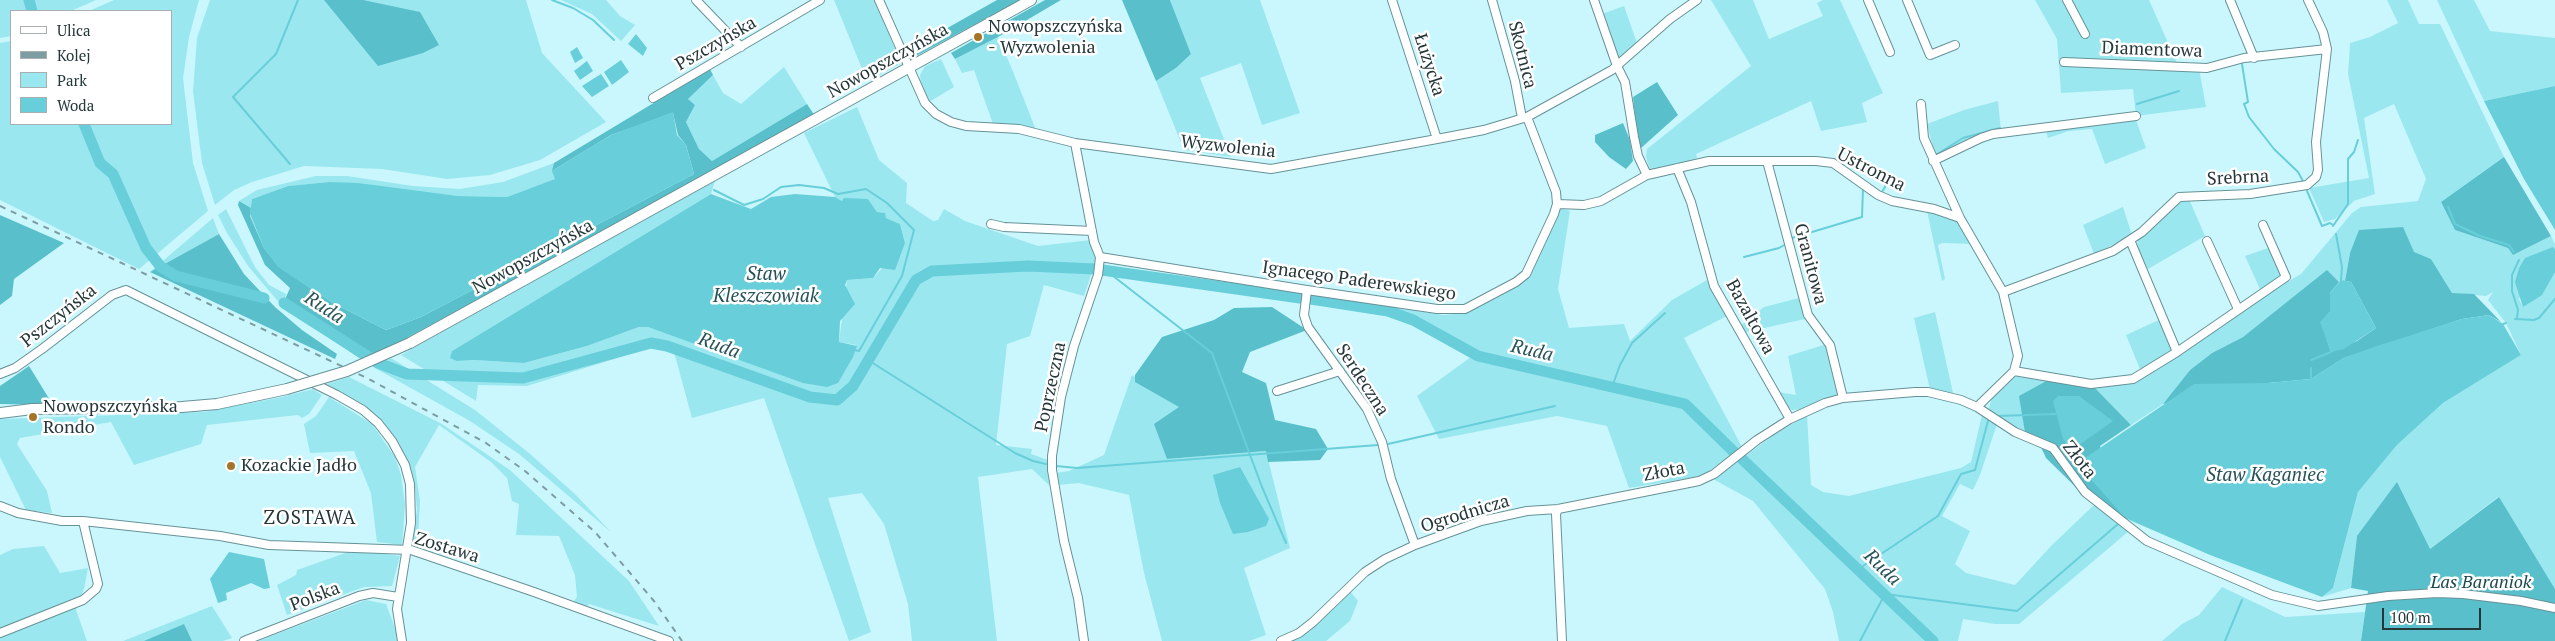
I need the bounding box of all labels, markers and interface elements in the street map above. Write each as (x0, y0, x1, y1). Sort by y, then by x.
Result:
legend (10, 10, 172, 125)
street label: Pszczyńska (672, 12, 760, 76)
place label: Nowopszczyńska - Wyzwolenia (988, 16, 1123, 58)
street label: Nowopszczyńska (824, 19, 952, 103)
street label: Skotnica (1503, 19, 1541, 91)
text: Ulica (57, 20, 91, 40)
marker: Nowopszczyńska - Wyzwolenia (972, 31, 984, 43)
street label: Łużycka (1409, 31, 1449, 99)
street label: Diamentowa (2101, 37, 2203, 63)
text: Kolej (57, 45, 91, 65)
text: Park (57, 70, 87, 90)
text: Woda (57, 95, 94, 115)
street label: Wyzwolenia (1179, 131, 1277, 163)
street label: Ustronna (1833, 144, 1909, 196)
street label: Srebrna (2206, 166, 2270, 190)
street label: Nowopszczyńska (469, 215, 597, 299)
street label: Granitowa (1789, 221, 1831, 307)
street label: Ignacego Paderewskiego (1261, 257, 1457, 305)
water label: Staw Kleszczowiak (713, 264, 819, 308)
street label: Bazaltowa (1721, 276, 1779, 358)
street label: Pszczyńska (17, 280, 101, 352)
water label: Ruda (300, 287, 348, 329)
water label: Ruda (695, 328, 743, 364)
water label: Ruda (1509, 335, 1555, 367)
street label: Poprzeczna (1031, 340, 1071, 434)
street label: Serdeczna (1331, 340, 1393, 420)
place label: Nowopszczyńska Rondo (43, 396, 178, 438)
marker: Nowopszczyńska Rondo (27, 411, 39, 423)
street label: Złota (2057, 437, 2101, 483)
place label: Kozackie Jadło (241, 455, 357, 477)
street label: Złota (1641, 457, 1687, 487)
marker: Kozackie Jadło (225, 460, 237, 472)
water label: Staw Kaganiec (2206, 465, 2324, 487)
street label: Ogrodnicza (1418, 490, 1512, 538)
district label: ZOSTAWA (263, 508, 357, 530)
street label: Zostawa (412, 528, 482, 568)
water label: Ruda (1859, 545, 1905, 591)
park label: Las Baraniok (2430, 572, 2532, 594)
street label: Polska (287, 578, 343, 616)
scale bar (2385, 598, 2484, 630)
text: 100 m (2390, 607, 2431, 627)

